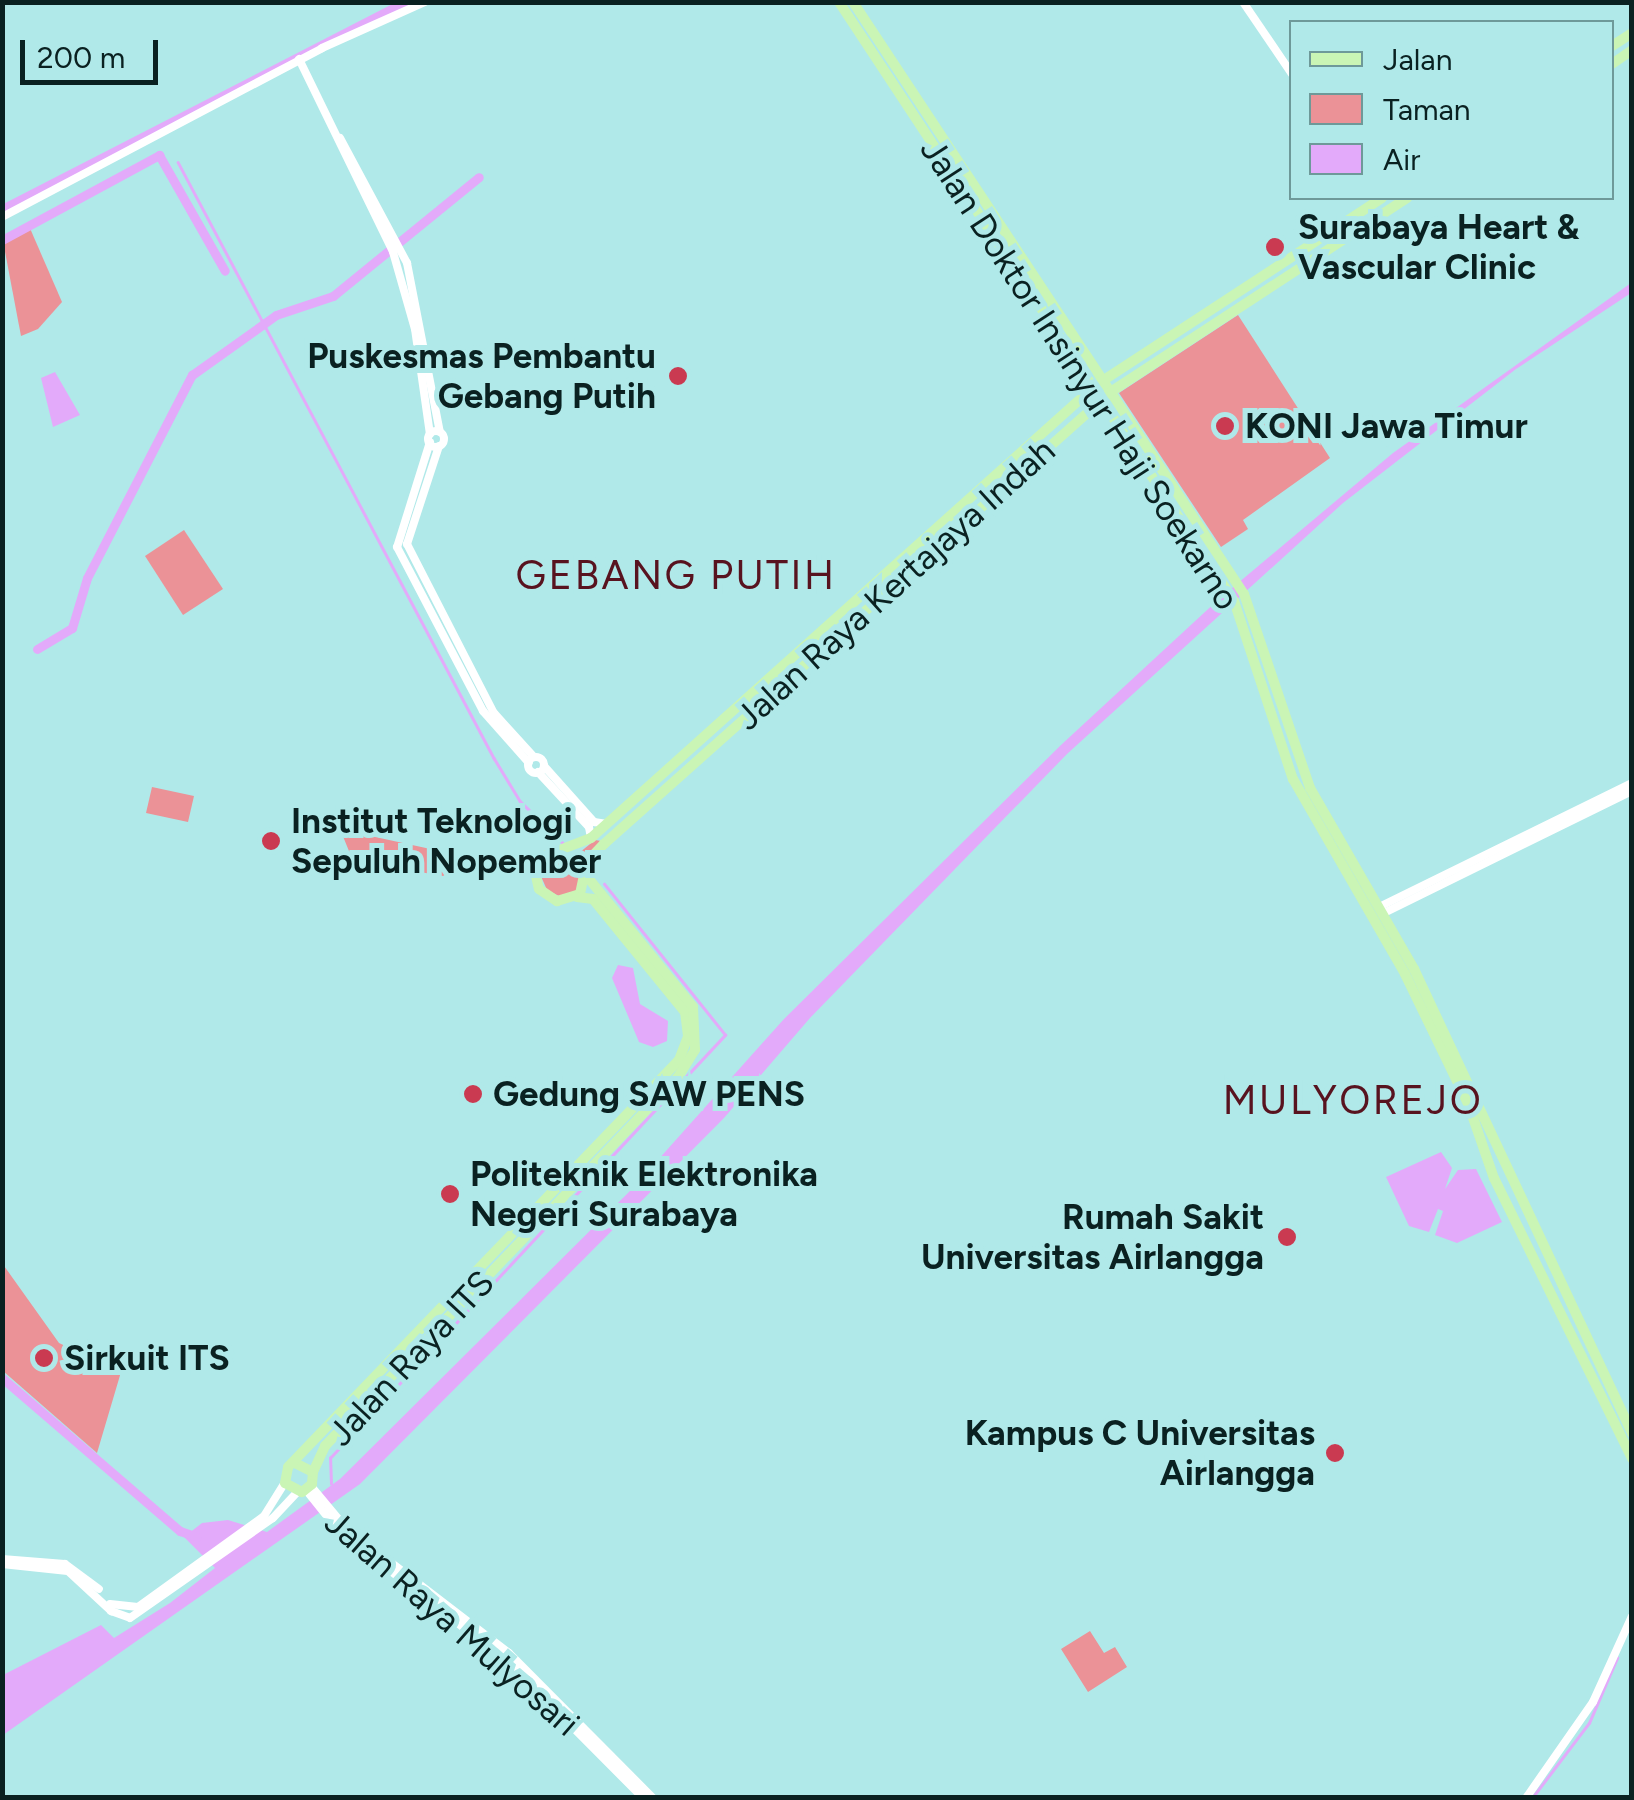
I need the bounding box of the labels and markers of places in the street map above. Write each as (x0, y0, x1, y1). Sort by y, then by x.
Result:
place label: Surabaya Heart & Vascular Clinic (1298, 206, 1579, 288)
marker: Surabaya Heart & Vascular Clinic (1262, 234, 1288, 260)
place label: Puskesmas Pembantu Gebang Putih (307, 335, 656, 417)
marker: Puskesmas Pembantu Gebang Putih (665, 363, 691, 389)
place label: KONI Jawa Timur (1245, 405, 1528, 447)
marker: KONI Jawa Timur (1214, 415, 1236, 437)
place label: Institut Teknologi Sepuluh Nopember (291, 800, 601, 882)
marker: Institut Teknologi Sepuluh Nopember (260, 830, 282, 852)
place label: Gedung SAW PENS (493, 1073, 805, 1115)
marker: Gedung SAW PENS (462, 1083, 484, 1105)
place label: Politeknik Elektronika Negeri Surabaya (470, 1153, 818, 1235)
marker: Politeknik Elektronika Negeri Surabaya (439, 1183, 461, 1205)
place label: Rumah Sakit Universitas Airlangga (921, 1196, 1264, 1278)
marker: Rumah Sakit Universitas Airlangga (1274, 1224, 1300, 1250)
place label: Sirkuit ITS (64, 1337, 230, 1379)
marker: Sirkuit ITS (33, 1347, 55, 1369)
place label: Kampus C Universitas Airlangga (965, 1412, 1315, 1494)
marker: Kampus C Universitas Airlangga (1324, 1442, 1346, 1464)

